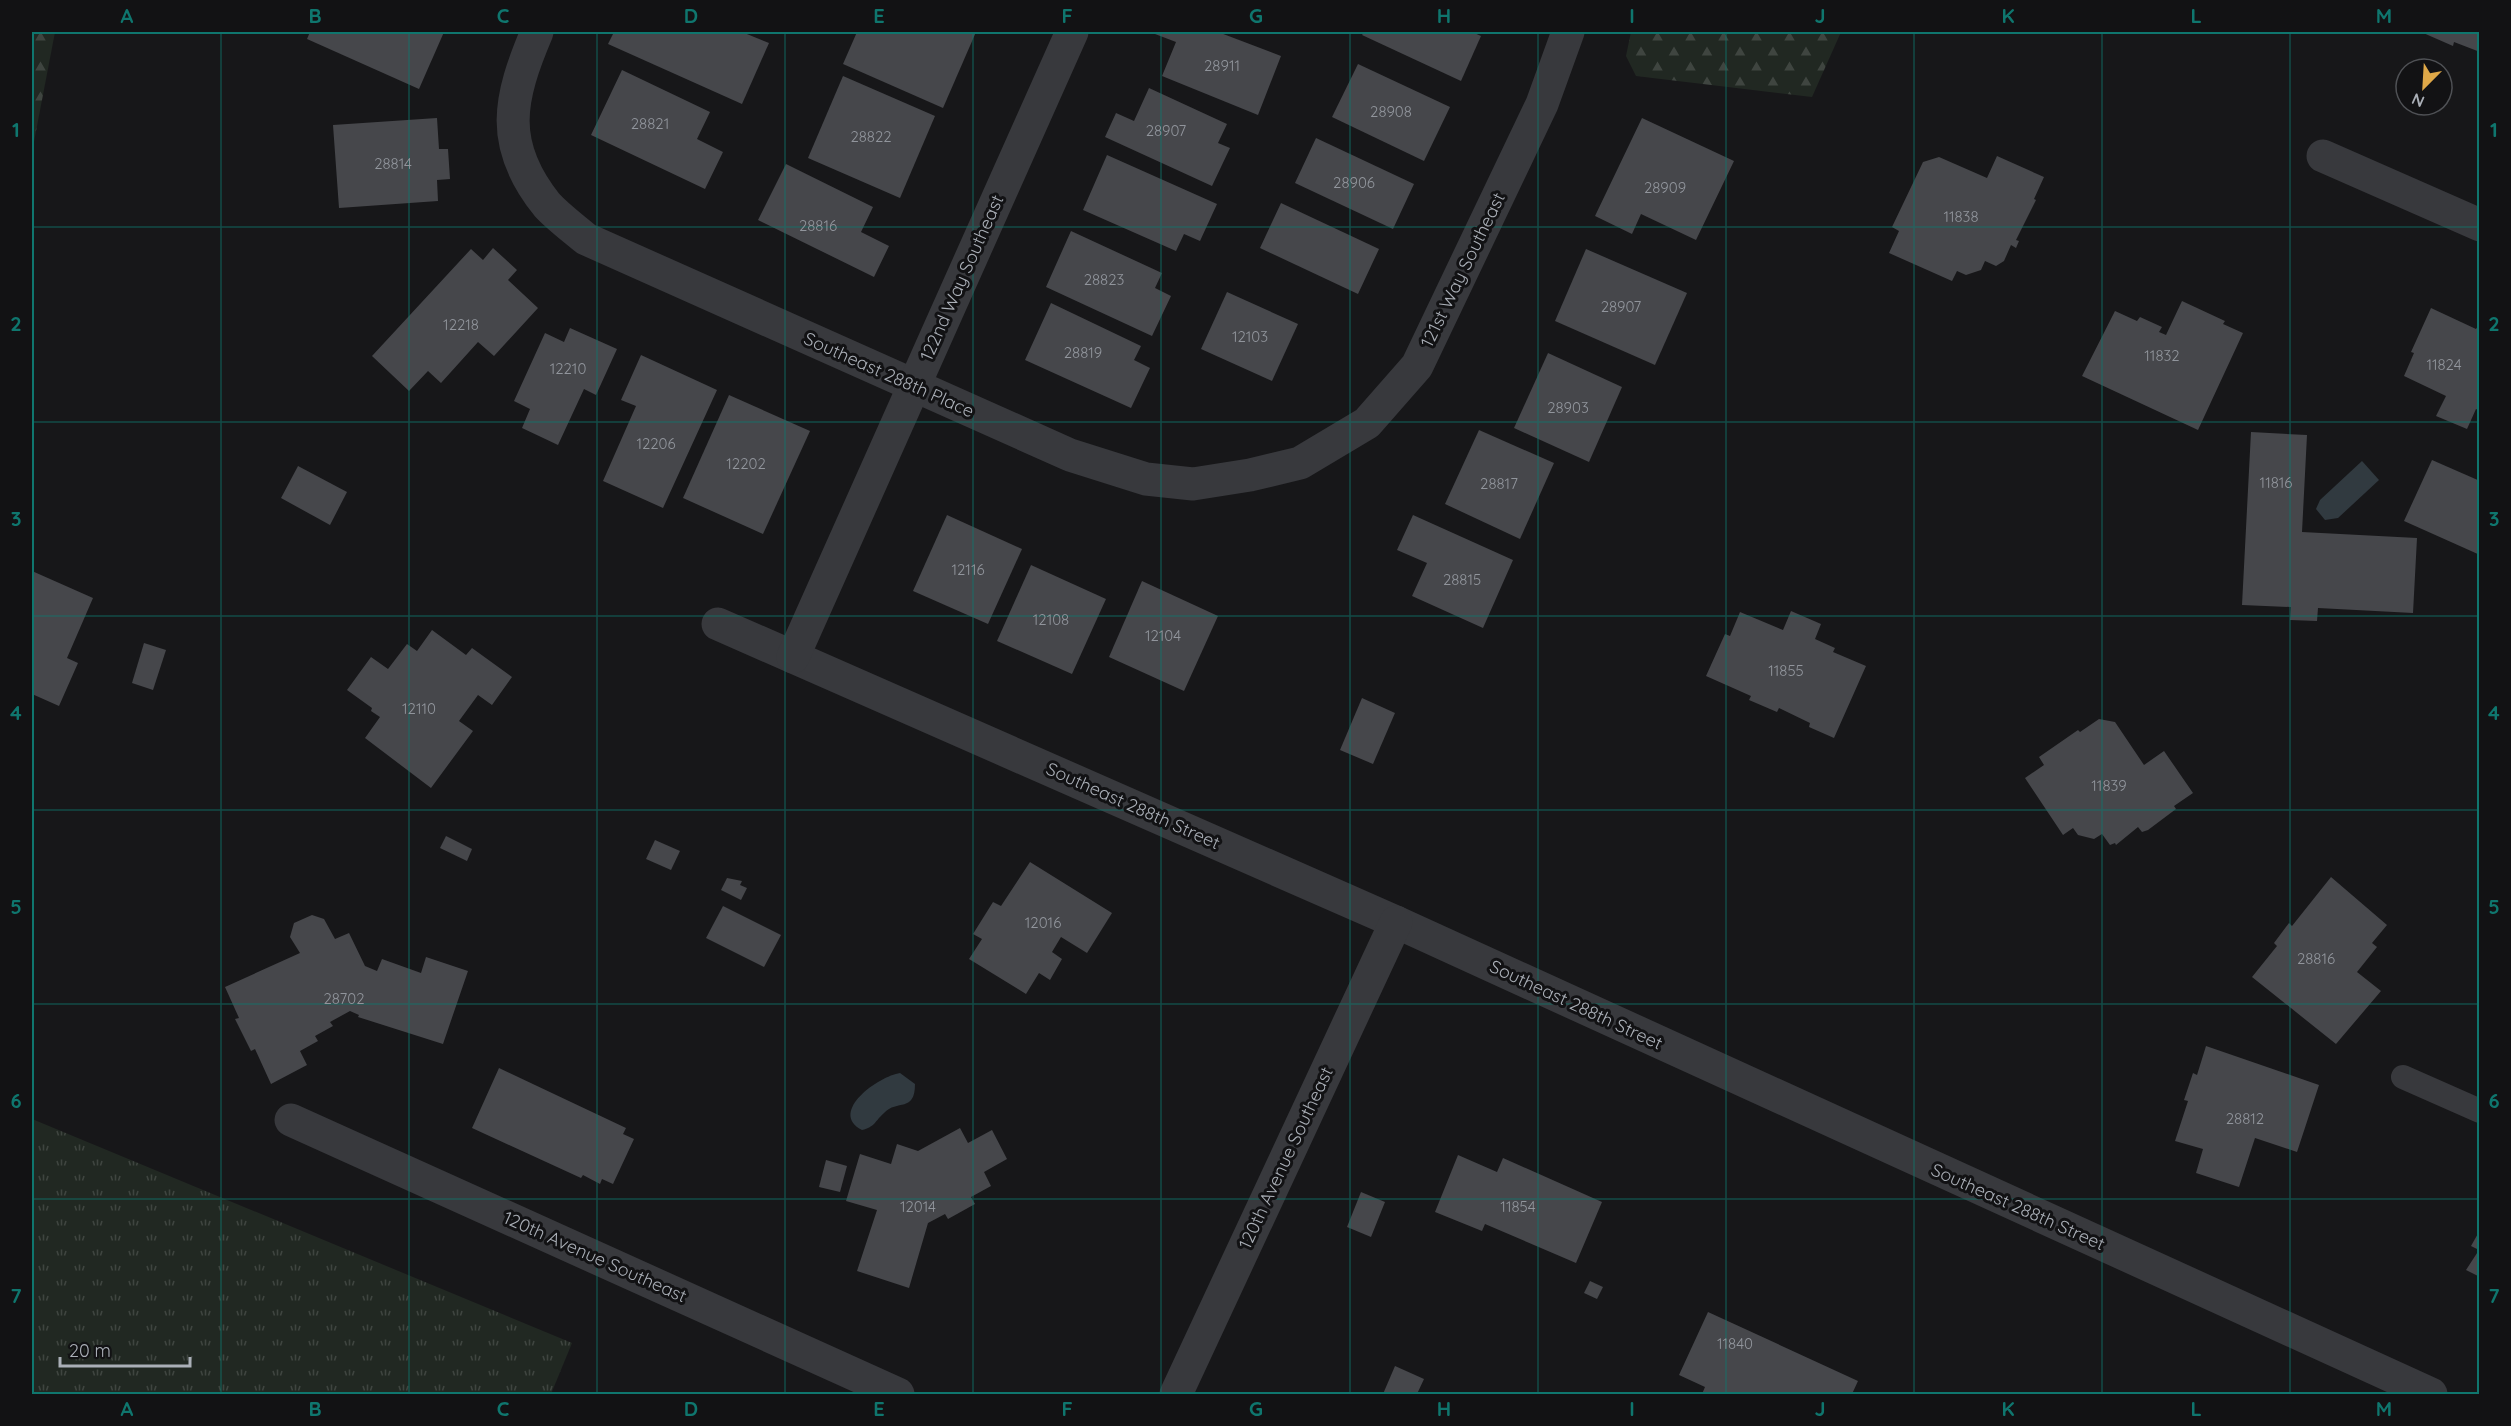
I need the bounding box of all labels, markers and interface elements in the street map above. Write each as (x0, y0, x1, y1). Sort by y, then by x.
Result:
text: A (121, 3, 134, 28)
text: B (308, 3, 322, 28)
text: C (497, 3, 510, 28)
text: D (684, 3, 698, 28)
text: E (873, 3, 885, 28)
text: F (1061, 3, 1073, 28)
text: G (1249, 3, 1263, 28)
text: H (1437, 3, 1451, 28)
text: I (1629, 3, 1635, 28)
text: J (1814, 3, 1826, 28)
text: K (2001, 3, 2015, 28)
text: L (2190, 3, 2202, 28)
text: M (2376, 3, 2392, 28)
house number: 28911 (1204, 56, 1240, 75)
north arrow (2394, 57, 2454, 117)
text: N (2408, 89, 2427, 112)
house number: 28908 (1370, 102, 1412, 121)
house number: 28821 (631, 114, 669, 133)
text: 1 (12, 117, 20, 142)
text: 1 (2490, 117, 2498, 142)
house number: 28907 (1146, 121, 1187, 140)
house number: 28822 (850, 127, 892, 146)
house number: 28814 (374, 154, 412, 173)
house number: 28906 (1333, 173, 1375, 192)
house number: 28909 (1644, 178, 1686, 197)
street label: 121st Way Southeast (1415, 189, 1510, 351)
street label: 122nd Way Southeast (915, 191, 1009, 364)
house number: 11838 (1943, 207, 1979, 226)
house number: 28816 (799, 216, 837, 235)
house number: 28823 (1084, 270, 1124, 289)
house number: 28907 (1601, 297, 1642, 316)
text: 2 (10, 311, 22, 336)
text: 2 (2488, 311, 2500, 336)
house number: 12218 (443, 315, 479, 334)
street label: Southeast 288th Place (800, 327, 978, 422)
house number: 12103 (1232, 327, 1268, 346)
house number: 28819 (1064, 343, 1102, 362)
house number: 11832 (2144, 346, 2180, 365)
house number: 11824 (2426, 355, 2462, 374)
house number: 12210 (550, 359, 586, 378)
house number: 28903 (1547, 398, 1589, 417)
house number: 12206 (636, 434, 676, 453)
house number: 12202 (726, 454, 766, 473)
house number: 11816 (2260, 473, 2292, 492)
house number: 28817 (1480, 474, 1518, 493)
text: 3 (11, 506, 21, 531)
text: 3 (2489, 506, 2499, 531)
house number: 12116 (951, 560, 985, 579)
house number: 28815 (1443, 570, 1481, 589)
house number: 12108 (1033, 610, 1069, 629)
house number: 12104 (1145, 626, 1181, 645)
house number: 11855 (1768, 661, 1804, 680)
house number: 12110 (402, 699, 436, 718)
text: 4 (10, 700, 22, 725)
text: 4 (2488, 700, 2500, 725)
street label: Southeast 288th Street (1043, 757, 1224, 854)
house number: 11839 (2091, 776, 2127, 795)
text: 5 (10, 894, 22, 919)
text: 5 (2488, 894, 2500, 919)
house number: 12016 (1025, 913, 1061, 932)
house number: 28816 (2297, 949, 2335, 968)
street label: Southeast 288th Street (1486, 954, 1666, 1055)
house number: 28702 (324, 989, 364, 1008)
street label: 120th Avenue Southeast (1233, 1063, 1338, 1253)
text: 6 (10, 1088, 22, 1113)
text: 6 (2488, 1088, 2500, 1113)
house number: 28812 (2226, 1109, 2264, 1128)
street label: Southeast 288th Street (1928, 1158, 2109, 1255)
house number: 12014 (900, 1197, 936, 1216)
house number: 11854 (1500, 1197, 1536, 1216)
street label: 120th Avenue Southeast (500, 1206, 690, 1307)
text: 7 (11, 1283, 22, 1308)
text: 7 (2489, 1283, 2500, 1308)
scale bar (60, 1330, 190, 1368)
house number: 11840 (1717, 1334, 1753, 1353)
text: 20 m (69, 1339, 111, 1362)
text: A (121, 1396, 134, 1421)
text: B (308, 1396, 322, 1421)
text: C (497, 1396, 510, 1421)
text: D (684, 1396, 698, 1421)
text: E (873, 1396, 885, 1421)
text: F (1061, 1396, 1073, 1421)
text: G (1249, 1396, 1263, 1421)
text: H (1437, 1396, 1451, 1421)
text: I (1629, 1396, 1635, 1421)
text: J (1814, 1396, 1826, 1421)
text: K (2001, 1396, 2015, 1421)
text: L (2190, 1396, 2202, 1421)
text: M (2376, 1396, 2392, 1421)

